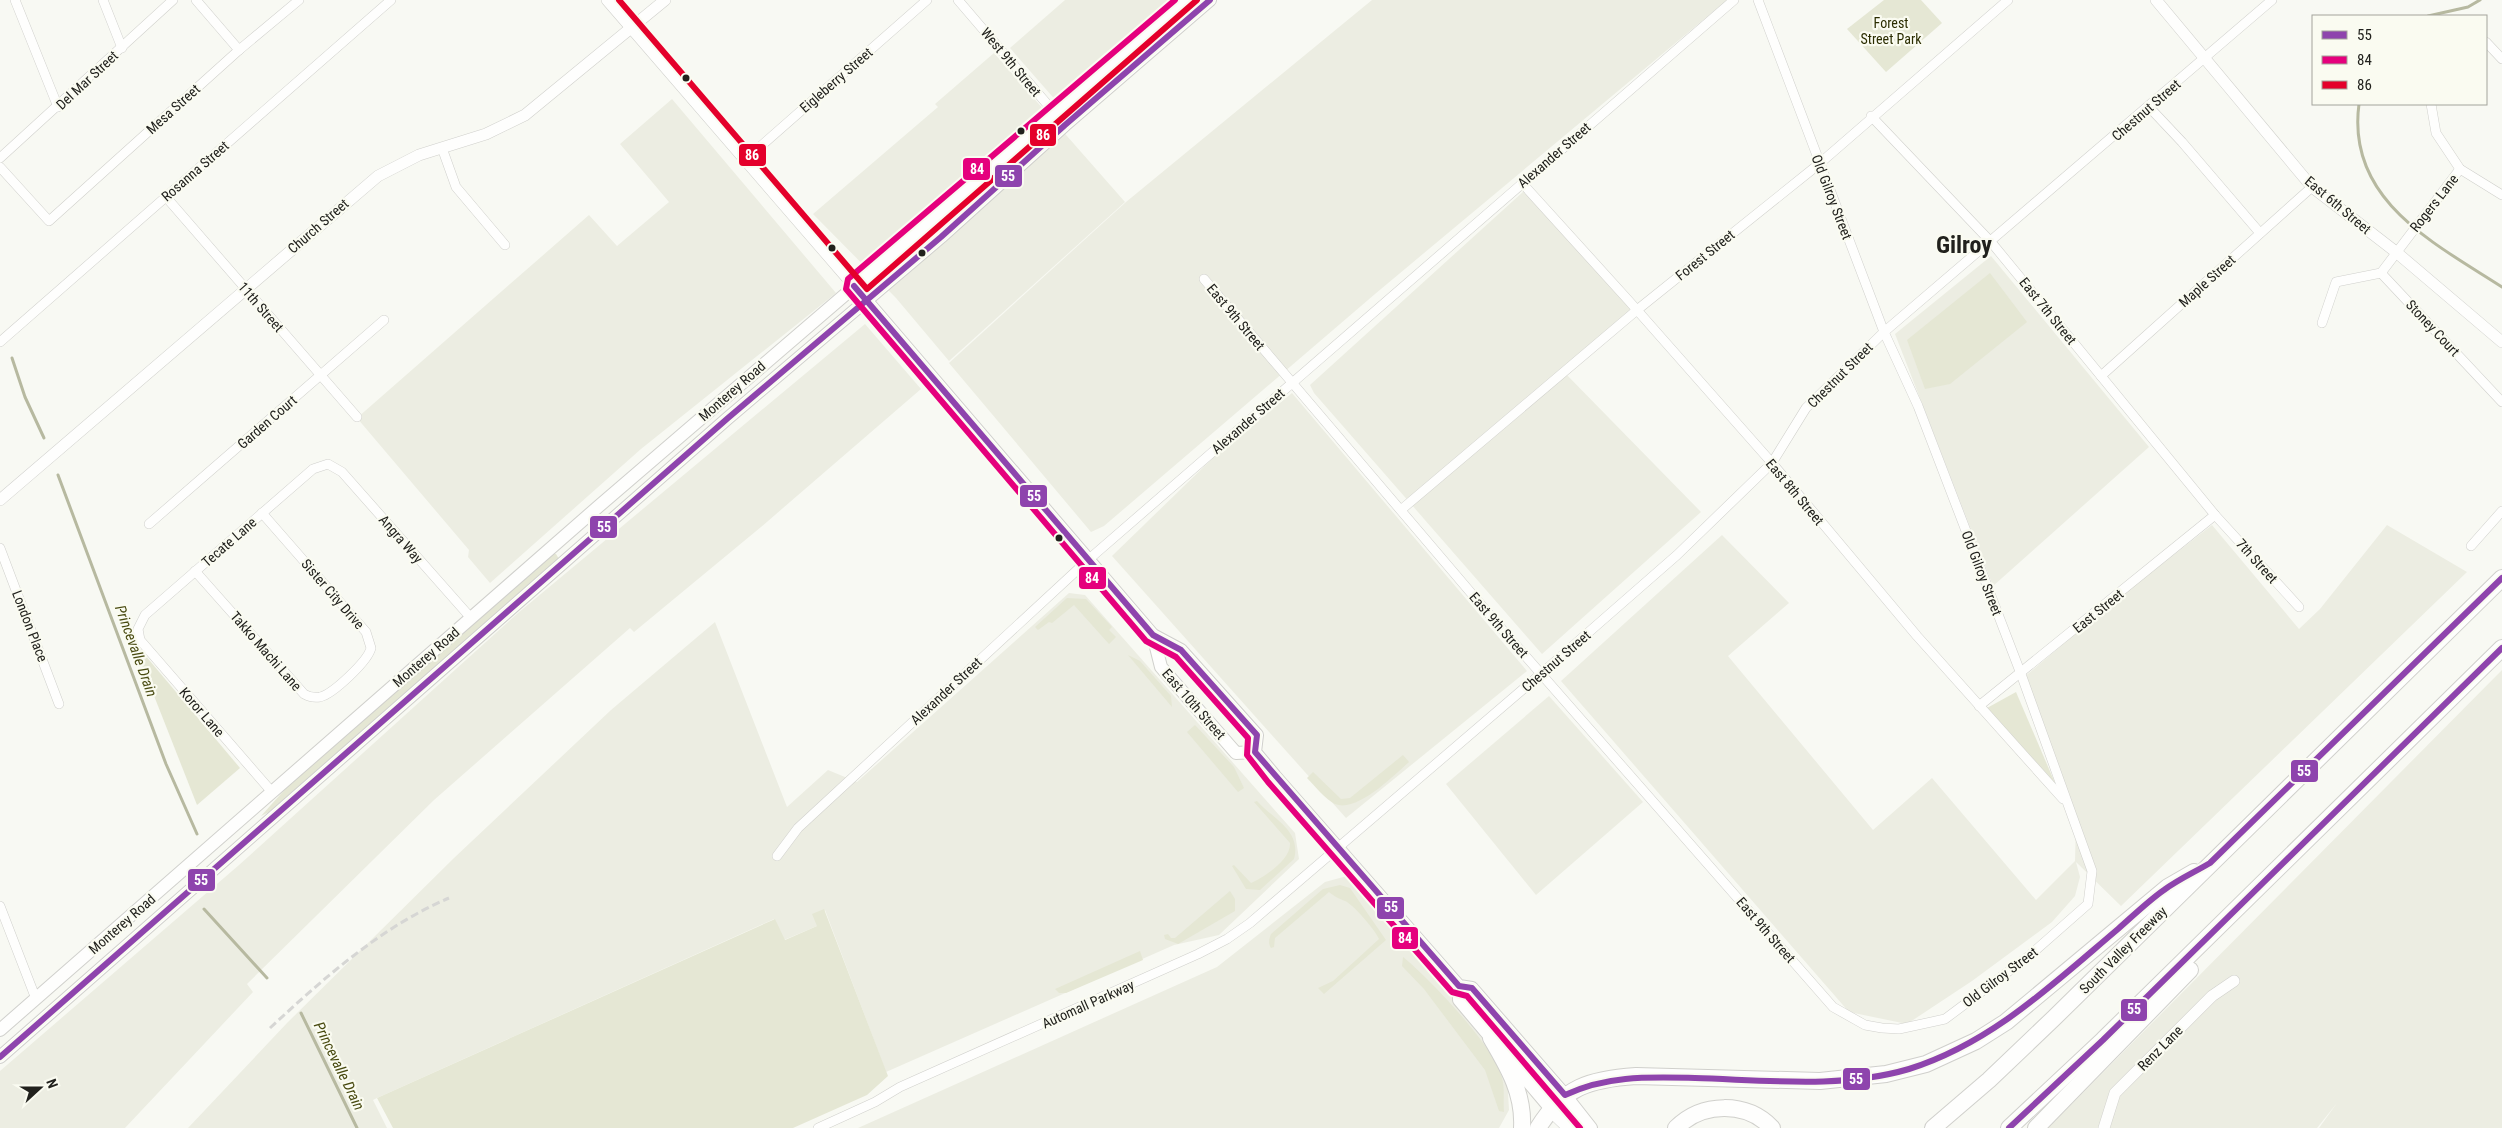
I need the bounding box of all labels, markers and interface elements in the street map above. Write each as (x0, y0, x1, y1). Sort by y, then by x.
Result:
park label: Forest Street Park (1861, 15, 1922, 47)
legend (2312, 15, 2487, 105)
street label: West 9th Street (978, 24, 1044, 100)
text: 55 (2357, 26, 2372, 44)
street label: Eigleberry Street (796, 44, 876, 116)
street label: Del Mar Street (53, 47, 121, 113)
text: 84 (2357, 51, 2372, 69)
unlabelled marker (681, 73, 691, 83)
street label: Chestnut Street (2108, 76, 2184, 144)
text: 86 (2357, 76, 2372, 94)
street label: Mesa Street (143, 81, 203, 137)
street label: Alexander Street (1514, 119, 1594, 191)
line badge: 86 (1029, 123, 1057, 147)
unlabelled marker (1016, 126, 1026, 136)
text: 86 (1036, 127, 1050, 143)
street label: Rosanna Street (158, 137, 232, 205)
line badge: 86 (738, 143, 767, 167)
text: 86 (745, 147, 759, 163)
street label: Old Gilroy Street (1809, 152, 1855, 242)
line badge: 84 (962, 157, 991, 181)
text: 84 (970, 161, 984, 177)
line badge: 55 (994, 164, 1023, 188)
text: 55 (1001, 168, 1015, 184)
street label: Rogers Lane (2407, 171, 2462, 235)
street label: East 6th Street (2302, 173, 2374, 237)
street label: Church Street (285, 195, 351, 257)
street label: Forest Street (1672, 226, 1738, 284)
district label: Gilroy (1936, 231, 1992, 259)
unlabelled marker (827, 243, 837, 253)
unlabelled marker (917, 248, 927, 258)
street label: Maple Street (2176, 252, 2238, 310)
street label: East 7th Street (2016, 274, 2080, 348)
street label: 11th Street (235, 279, 287, 335)
street label: East 9th Street (1204, 281, 1268, 353)
street label: Stoney Court (2403, 297, 2463, 359)
street label: Chestnut Street (1804, 339, 1876, 411)
street label: Monterey Road (695, 358, 769, 424)
street label: Alexander Street (1208, 385, 1288, 457)
street label: Garden Court (234, 392, 300, 452)
street label: East 8th Street (1763, 456, 1827, 528)
line badge: 55 (1019, 484, 1048, 508)
text: 55 (1027, 488, 1041, 504)
street label: Angra Way (376, 512, 426, 566)
street label: Tecate Lane (198, 514, 260, 570)
line badge: 55 (589, 515, 618, 539)
text: 55 (597, 519, 611, 535)
street label: Old Gilroy Street (1959, 528, 2005, 618)
unlabelled marker (1054, 533, 1064, 543)
street label: 7th Street (2233, 536, 2281, 586)
street label: Sister City Drive (298, 556, 368, 633)
line badge: 84 (1078, 566, 1107, 590)
text: 84 (1085, 570, 1099, 586)
street label: East Street (2070, 586, 2126, 636)
street label: London Place (9, 588, 51, 664)
street label: East 9th Street (1466, 589, 1532, 661)
water label: Princevalle Drain (111, 603, 161, 699)
street label: Takko Machi Lane (227, 608, 305, 694)
street label: Monterey Road (389, 624, 463, 690)
street label: Chestnut Street (1518, 627, 1594, 695)
street label: Alexander Street (907, 654, 985, 728)
street label: East 10th Street (1159, 665, 1229, 743)
street label: Koror Lane (176, 684, 228, 740)
line badge: 55 (2290, 759, 2319, 783)
text: 55 (2297, 763, 2311, 779)
line badge: 55 (187, 868, 216, 892)
text: 55 (194, 872, 208, 888)
street label: Monterey Road (85, 891, 159, 957)
street label: East 9th Street (1733, 894, 1799, 966)
line badge: 55 (1376, 896, 1405, 920)
text: 55 (1384, 899, 1398, 915)
street label: South Valley Freeway (2076, 903, 2170, 997)
line badge: 84 (1391, 926, 1419, 950)
text: 84 (1398, 930, 1412, 946)
street label: Old Gilroy Street (1959, 944, 2041, 1010)
street label: Automall Parkway (1039, 976, 1137, 1031)
line badge: 55 (2120, 998, 2148, 1022)
text: 55 (2127, 1001, 2141, 1017)
water label: Princevalle Drain (310, 1019, 368, 1113)
street label: Renz Lane (2134, 1022, 2186, 1074)
north arrow (15, 1063, 65, 1113)
line badge: 55 (1842, 1067, 1871, 1091)
text: 55 (1849, 1071, 1863, 1087)
text: N (43, 1076, 61, 1090)

